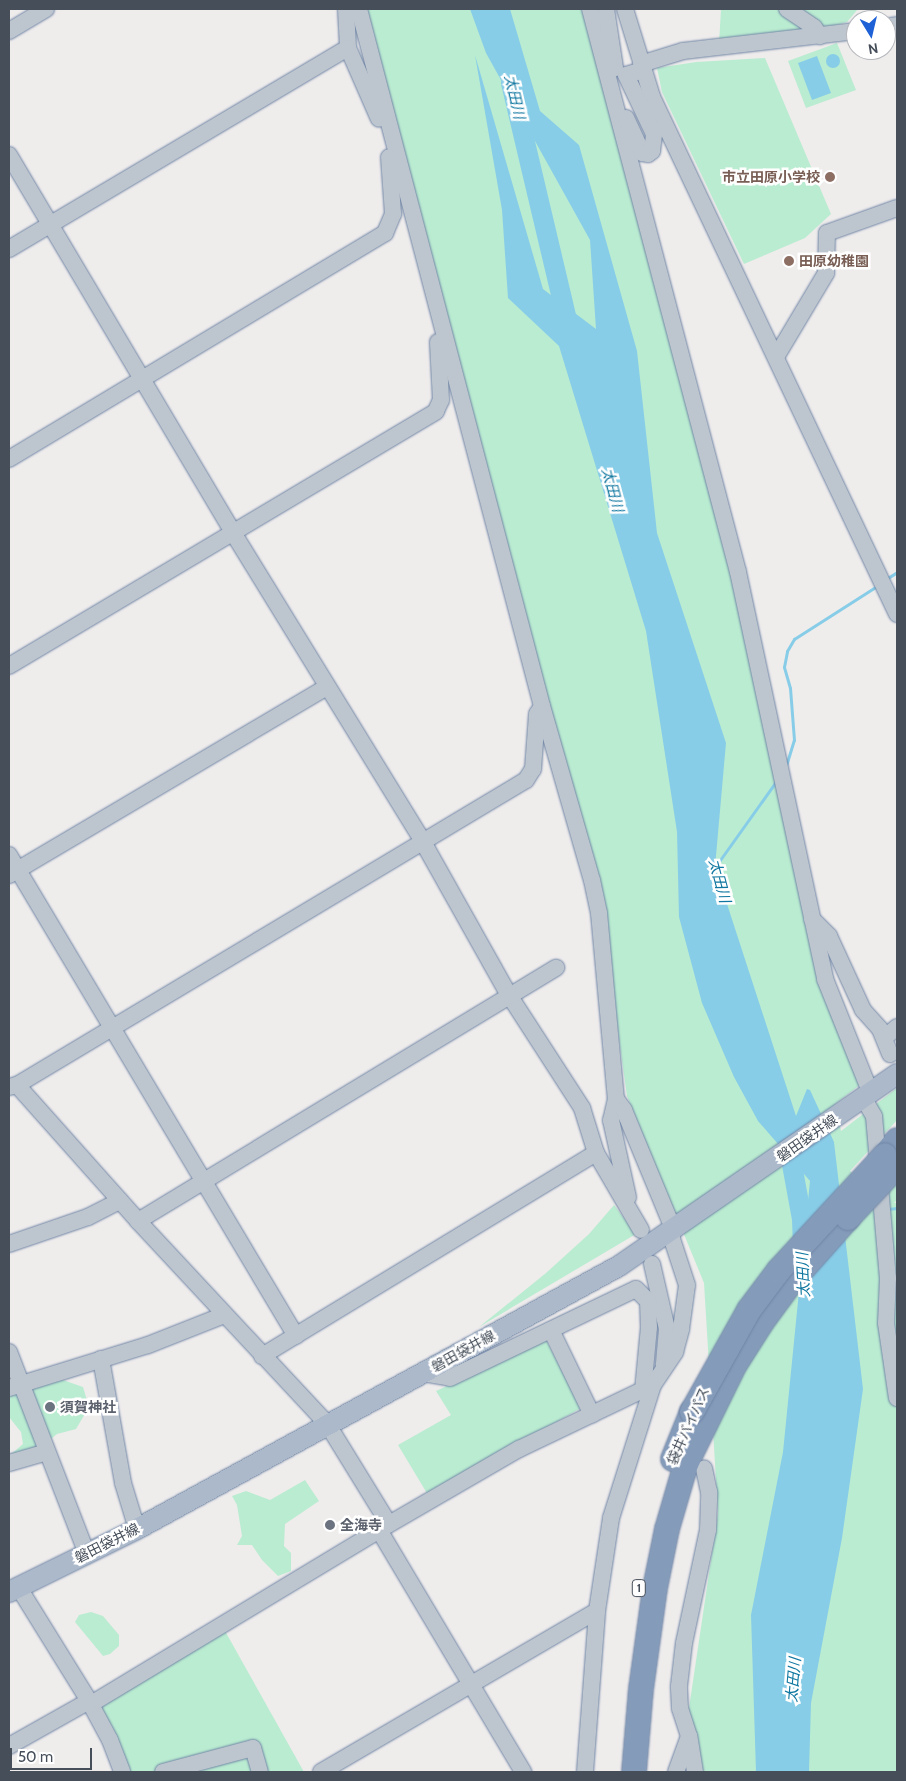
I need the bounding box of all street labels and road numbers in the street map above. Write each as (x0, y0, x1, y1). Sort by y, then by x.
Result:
street label: 磐田袋井線 (774, 1111, 840, 1165)
street label: 磐田袋井線 (428, 1327, 498, 1375)
street label: 袋井バイパス (663, 1384, 713, 1468)
street label: 磐田袋井線 (72, 1520, 142, 1566)
road number: 1 (632, 1579, 646, 1598)

